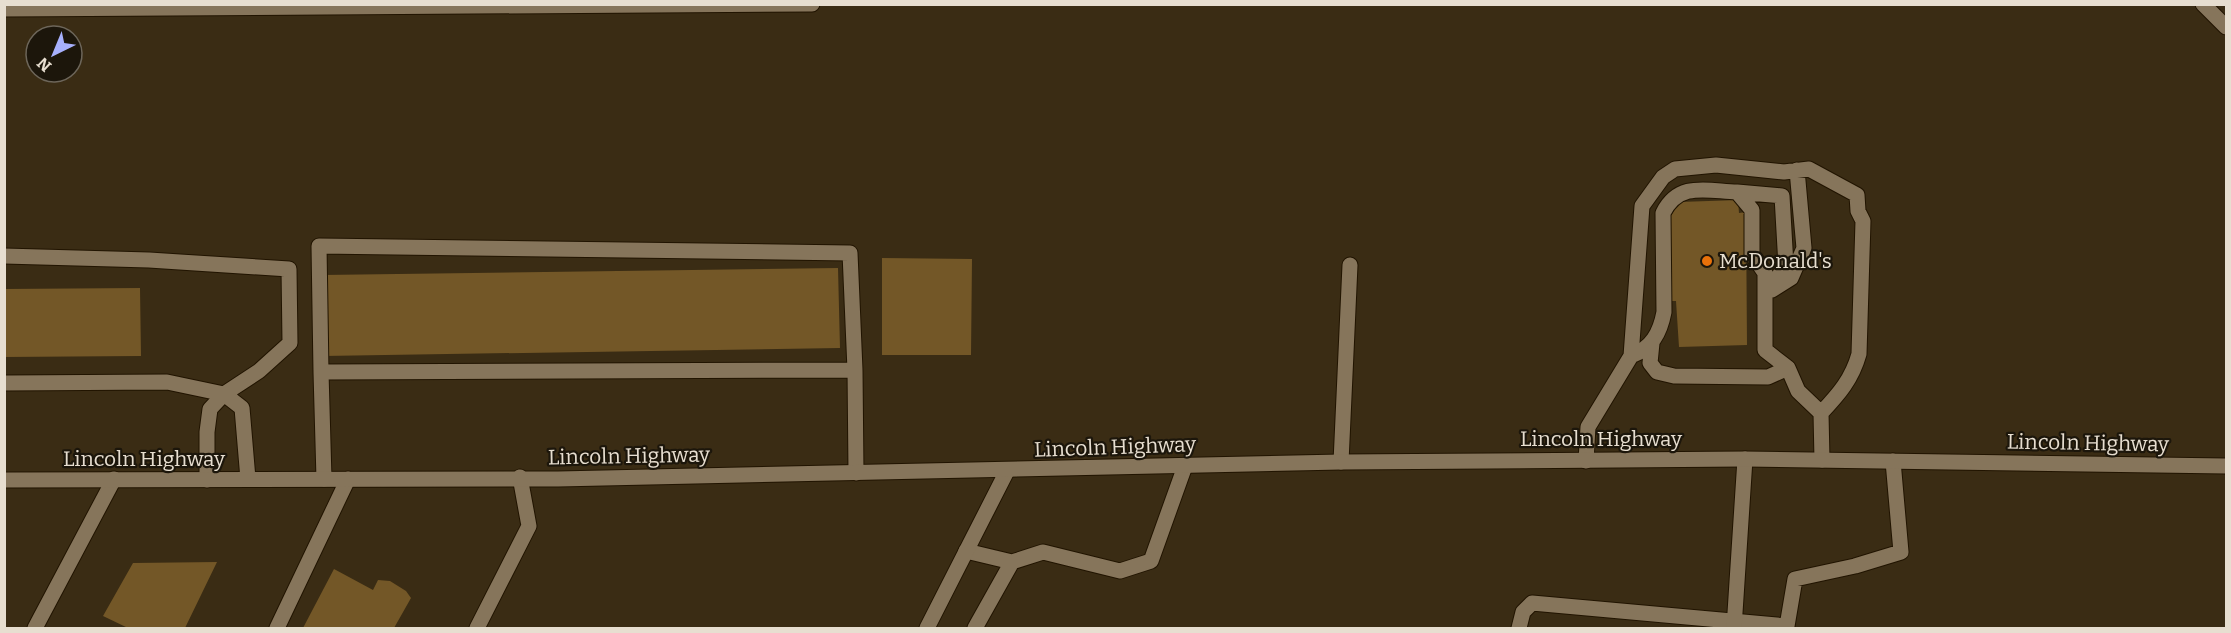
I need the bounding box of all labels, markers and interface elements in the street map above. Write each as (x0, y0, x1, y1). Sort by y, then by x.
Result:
north arrow (24, 24, 84, 84)
text: N (33, 53, 55, 76)
place label: McDonald's (1719, 248, 1832, 274)
marker: McDonald's (1700, 254, 1714, 268)
street label: Lincoln Highway (1520, 426, 1683, 452)
street label: Lincoln Highway (2007, 429, 2170, 457)
street label: Lincoln Highway (1034, 431, 1197, 463)
street label: Lincoln Highway (548, 442, 711, 470)
street label: Lincoln Highway (63, 446, 226, 472)

